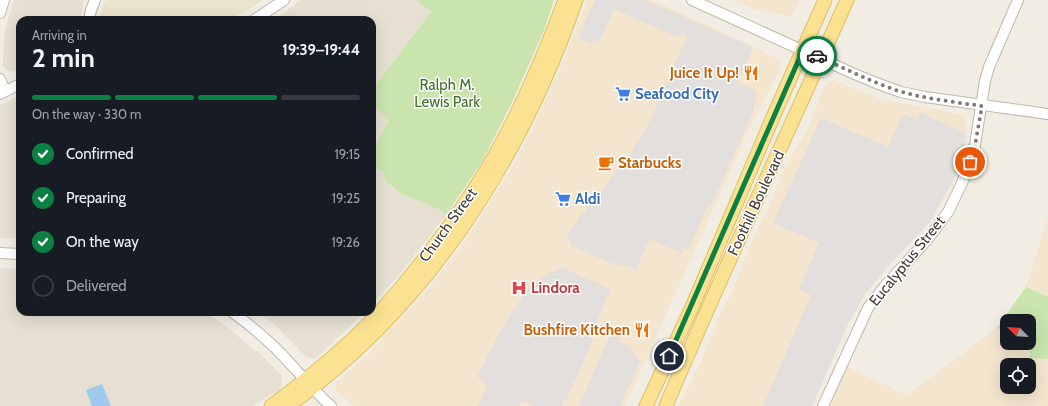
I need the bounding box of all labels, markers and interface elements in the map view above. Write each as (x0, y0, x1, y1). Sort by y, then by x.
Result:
text: Arriving in (32, 27, 87, 43)
courier (797, 36, 837, 76)
text: 19:39–19:44 (282, 41, 360, 59)
text: 2 min (32, 42, 95, 74)
icon: car (806, 45, 828, 67)
place label: Juice It Up! (669, 64, 739, 82)
restaurant icon: Juice It Up! (742, 64, 760, 82)
park label: Ralph M. Lewis Park (414, 76, 480, 111)
supermarket icon: Seafood City (614, 85, 632, 103)
place label: Seafood City (635, 85, 720, 103)
text: On the way · 330 m (32, 106, 141, 122)
icon: check (32, 143, 54, 165)
text: Confirmed (66, 145, 134, 163)
pin (953, 145, 987, 179)
text: 19:15 (334, 146, 360, 162)
street label: Foothill Boulevard (724, 148, 788, 258)
icon: bag (959, 151, 981, 173)
cafe icon: Starbucks (597, 154, 615, 172)
place label: Starbucks (618, 154, 681, 172)
street label: Church Street (415, 185, 481, 265)
icon: check (32, 187, 54, 209)
text: Preparing (66, 189, 126, 207)
text: 19:25 (332, 190, 360, 206)
supermarket icon: Aldi (554, 190, 572, 208)
place label: Aldi (575, 190, 600, 208)
street label: Eucalyptus Street (865, 213, 949, 309)
icon: check (32, 231, 54, 253)
text: On the way (66, 233, 139, 251)
text: 19:26 (331, 234, 360, 250)
text: Delivered (66, 277, 127, 295)
hospital icon: Lindora (510, 279, 528, 297)
place label: Lindora (531, 279, 580, 297)
north arrow (1000, 314, 1036, 350)
map controls (1000, 314, 1036, 394)
place label: Bushfire Kitchen (523, 321, 630, 339)
restaurant icon: Bushfire Kitchen (633, 321, 651, 339)
pin (652, 339, 686, 373)
icon: home (658, 345, 680, 367)
button: locate (1000, 358, 1036, 394)

